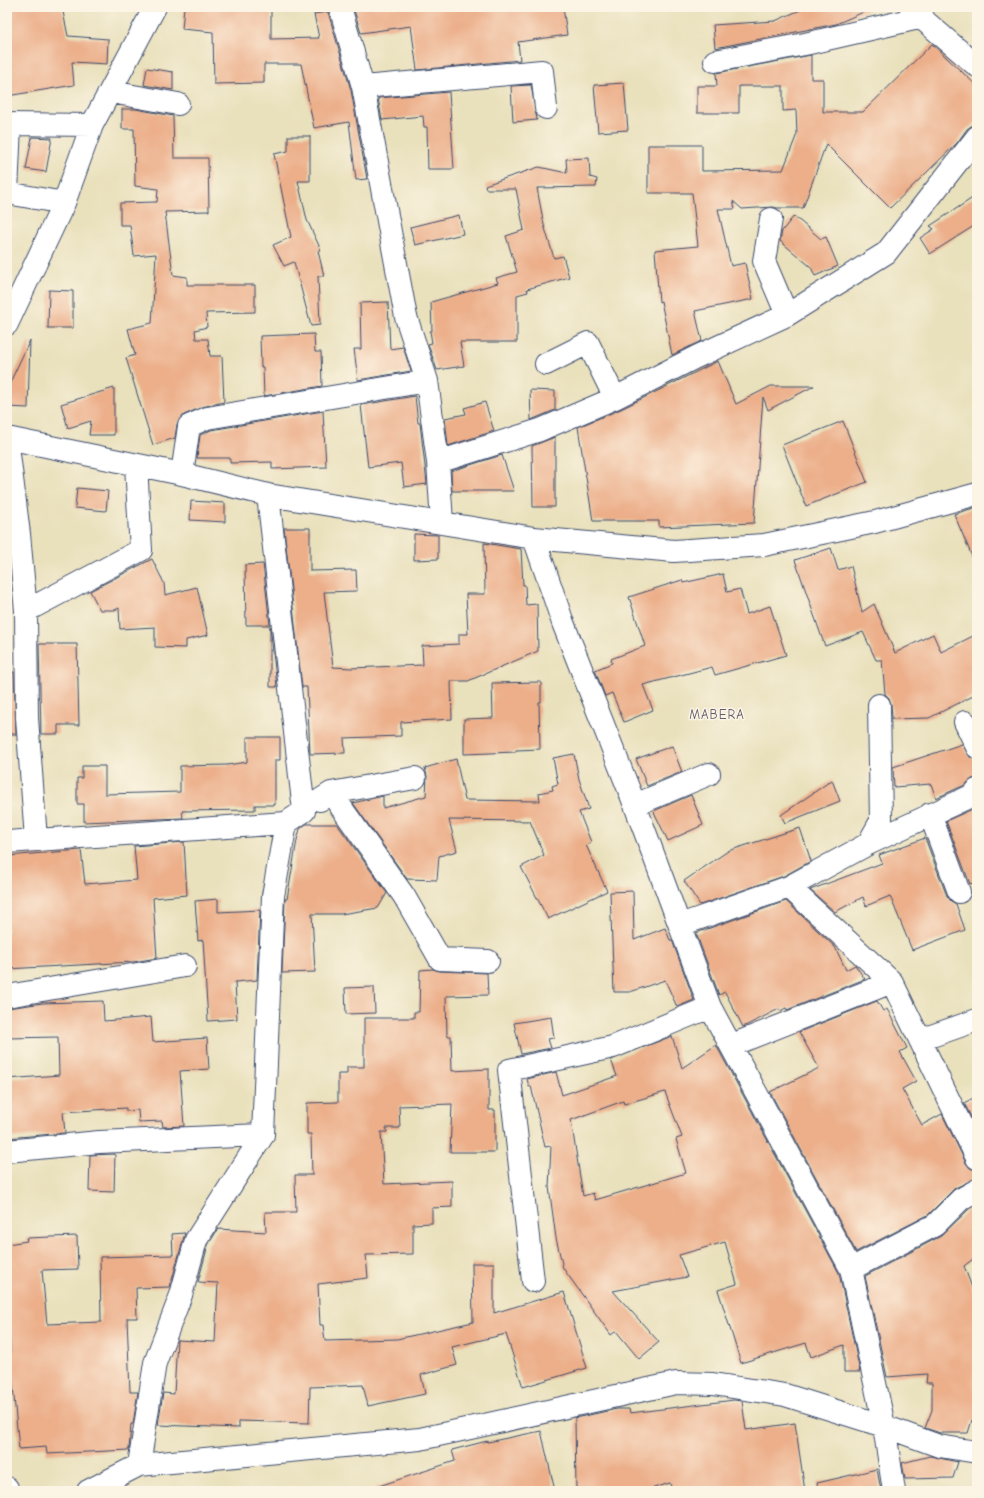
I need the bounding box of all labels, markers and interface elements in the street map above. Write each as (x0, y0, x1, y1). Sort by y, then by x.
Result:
district label: MABERA (689, 707, 745, 722)

